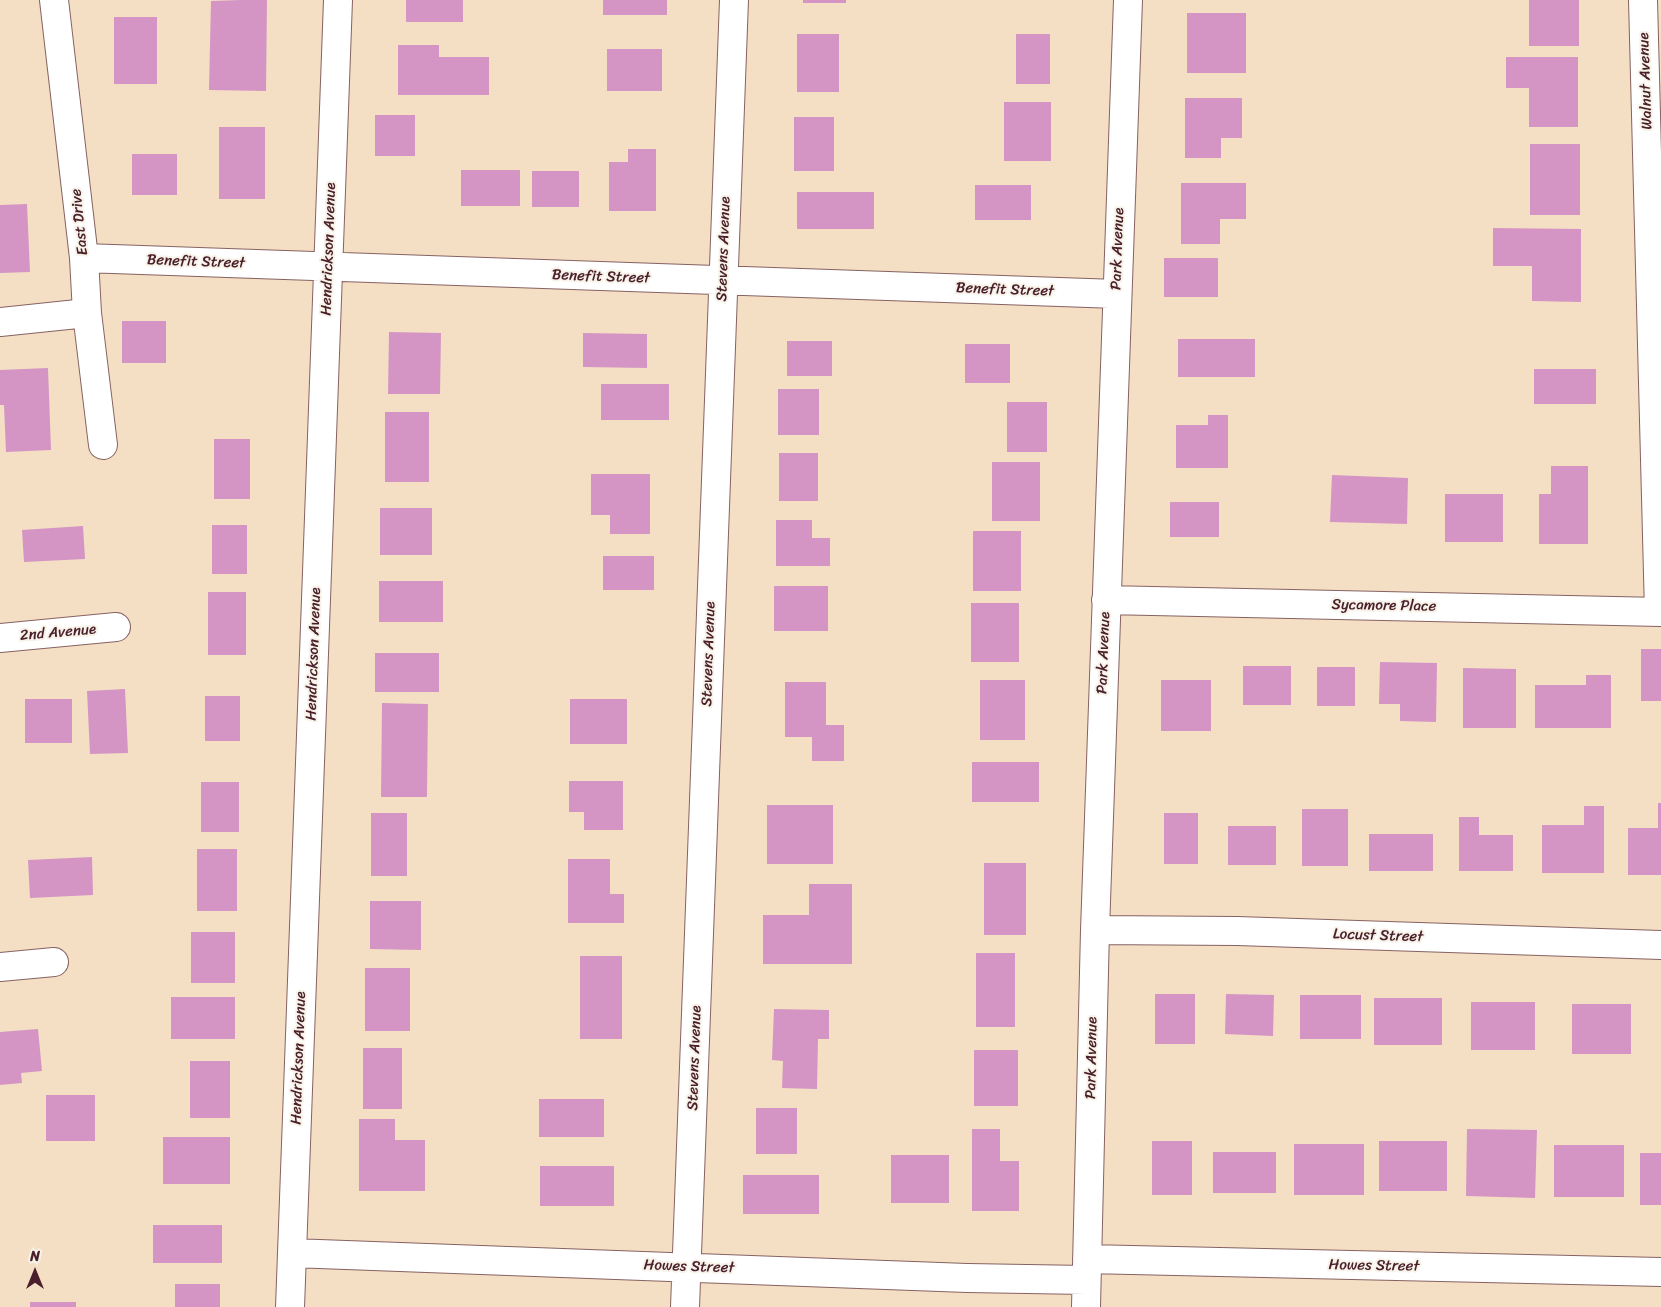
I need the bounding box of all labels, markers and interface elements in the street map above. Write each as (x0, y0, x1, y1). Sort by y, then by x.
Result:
street label: Walnut Avenue (1635, 32, 1657, 130)
street label: Hendrickson Avenue (318, 182, 340, 316)
street label: East Drive (68, 188, 92, 256)
street label: Stevens Avenue (713, 196, 735, 302)
street label: Park Avenue (1108, 207, 1128, 291)
street label: Benefit Street (147, 251, 245, 273)
street label: Benefit Street (552, 266, 650, 288)
street label: Benefit Street (956, 279, 1054, 301)
street label: Hendrickson Avenue (303, 587, 325, 721)
street label: Sycamore Place (1331, 596, 1437, 616)
street label: Stevens Avenue (698, 601, 720, 707)
street label: Park Avenue (1094, 611, 1114, 695)
street label: 2nd Avenue (19, 621, 97, 645)
street label: Locust Street (1332, 925, 1424, 947)
street label: Hendrickson Avenue (288, 991, 310, 1125)
street label: Stevens Avenue (684, 1005, 706, 1111)
street label: Park Avenue (1082, 1017, 1102, 1099)
text: N (30, 1244, 40, 1269)
north arrow (10, 1247, 60, 1297)
street label: Howes Street (643, 1256, 735, 1278)
street label: Howes Street (1328, 1256, 1420, 1276)

